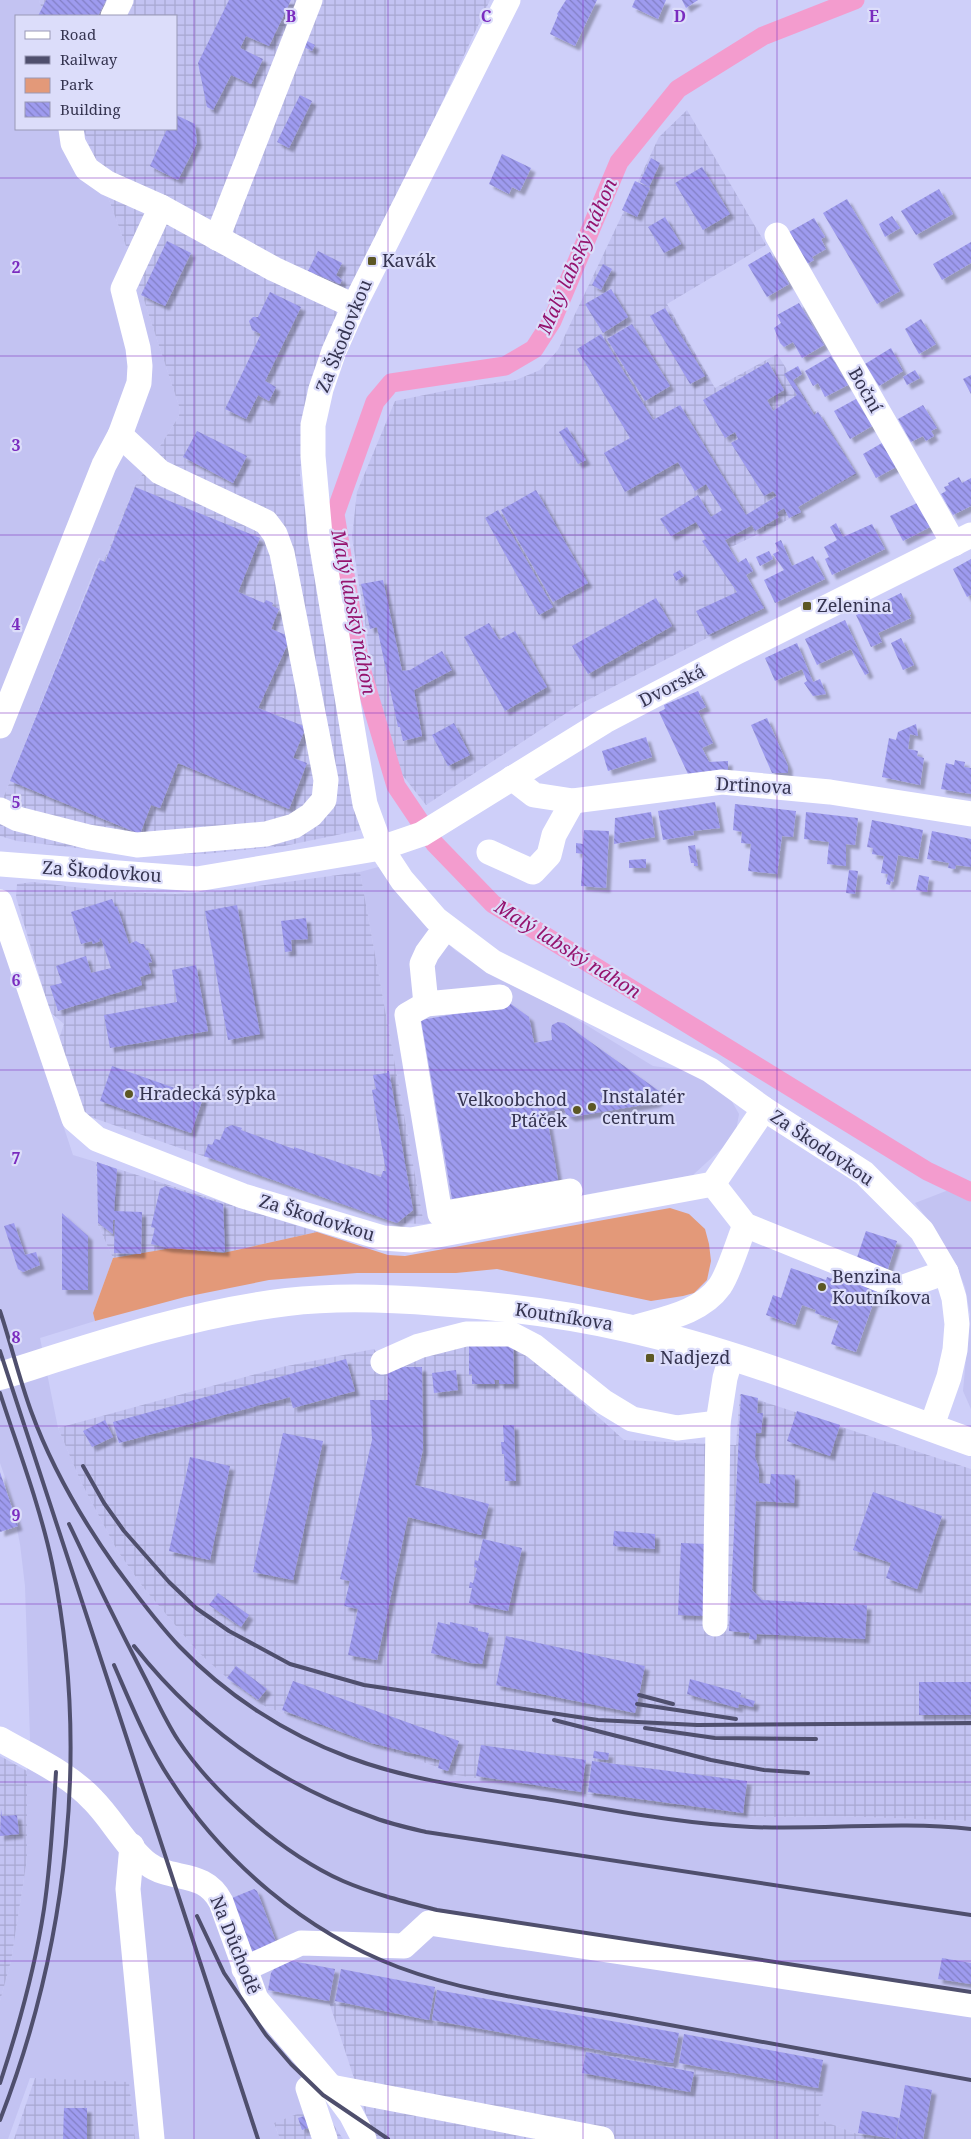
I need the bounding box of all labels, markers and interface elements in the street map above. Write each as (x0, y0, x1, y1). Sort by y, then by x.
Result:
text: B (286, 5, 297, 27)
text: C (481, 5, 492, 27)
text: D (674, 5, 686, 27)
text: E (869, 5, 879, 27)
legend (15, 15, 178, 130)
text: Road (60, 24, 96, 44)
text: Railway (60, 49, 118, 69)
text: Park (60, 74, 94, 94)
text: Building (60, 99, 121, 119)
water label: Malý labský náhon (531, 174, 623, 339)
place label: Kavák (382, 248, 436, 272)
marker: Kavák (366, 255, 378, 267)
text: 2 (11, 256, 21, 278)
street label: Za Škodovkou (310, 275, 377, 396)
street label: Boční (843, 363, 888, 417)
text: 3 (11, 434, 21, 456)
water label: Malý labský náhon (325, 526, 383, 697)
place label: Zelenina (817, 593, 892, 617)
marker: Zelenina (801, 600, 813, 612)
text: 4 (11, 613, 21, 635)
street label: Dvorská (634, 658, 709, 712)
street label: Drtinova (715, 771, 793, 799)
text: 5 (11, 791, 21, 813)
street label: Za Škodovkou (42, 855, 163, 887)
water label: Malý labský náhon (489, 893, 647, 1005)
text: 6 (11, 969, 21, 991)
place label: Hradecká sýpka (139, 1081, 276, 1105)
place label: Instalatér centrum (602, 1084, 685, 1129)
place label: Velkoobchod Ptáček (457, 1087, 567, 1132)
marker: Hradecká sýpka (123, 1088, 135, 1100)
marker: Instalatér centrum (586, 1101, 598, 1113)
marker: Velkoobchod Ptáček (571, 1104, 583, 1116)
street label: Za Škodovkou (766, 1104, 879, 1191)
text: 7 (11, 1147, 21, 1169)
street label: Za Škodovkou (257, 1188, 379, 1246)
place label: Benzina Koutníkova (832, 1264, 931, 1309)
marker: Benzina Koutníkova (816, 1281, 828, 1293)
street label: Koutníkova (513, 1296, 615, 1336)
text: 8 (11, 1326, 21, 1348)
place label: Nadjezd (660, 1345, 730, 1369)
marker: Nadjezd (644, 1352, 656, 1364)
text: 9 (11, 1504, 21, 1526)
street label: Na Důchodě (205, 1892, 267, 1998)

